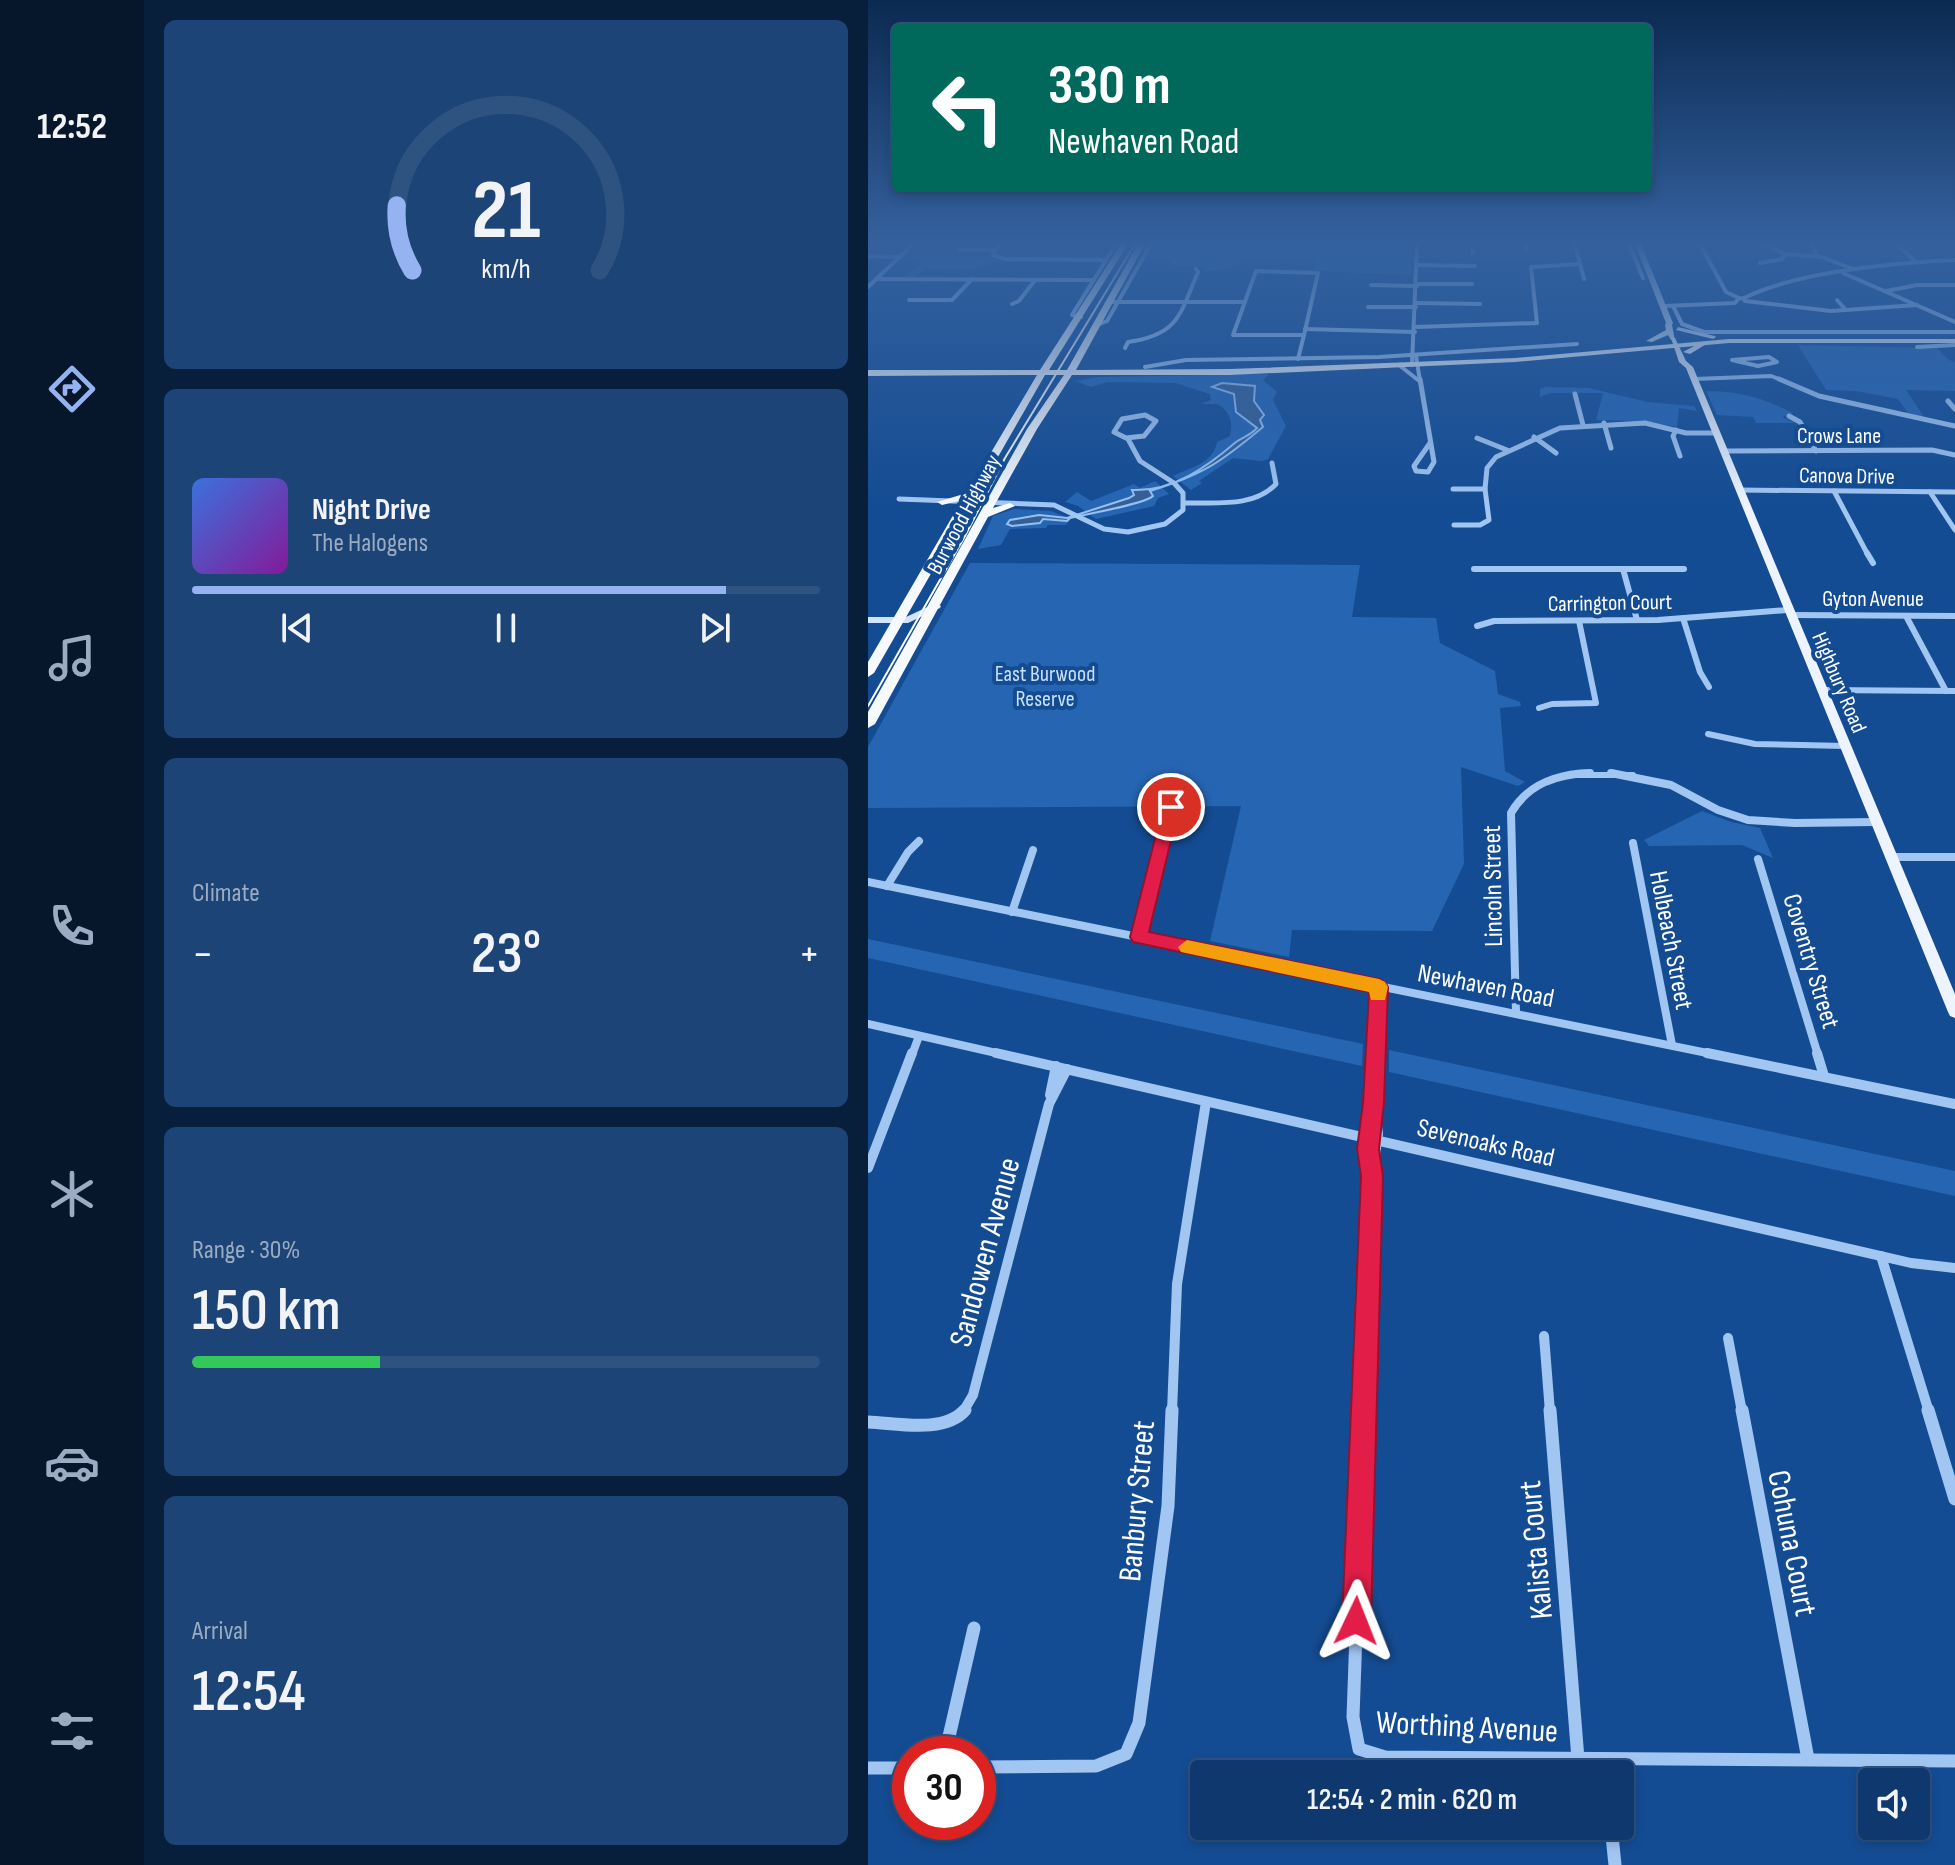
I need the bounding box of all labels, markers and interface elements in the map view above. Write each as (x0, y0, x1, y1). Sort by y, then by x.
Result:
text: 330 m (1048, 53, 1171, 120)
icon: left (916, 56, 1020, 160)
text: 12:52 (37, 106, 107, 149)
text: Newhaven Road (1048, 121, 1239, 164)
text: 21 (471, 161, 541, 261)
text: km/h (481, 252, 531, 287)
icon: directions (44, 361, 100, 417)
street label: Crows Lane (1797, 423, 1881, 450)
street label: Burwood Highway (922, 450, 1007, 579)
street label: Canova Drive (1799, 462, 1895, 491)
text: Night Drive (312, 492, 431, 528)
text: The Halogens (312, 528, 428, 559)
street label: Gyton Avenue (1822, 586, 1924, 613)
street label: Carrington Court (1548, 589, 1673, 618)
icon: previous (275, 606, 319, 650)
icon: pause (484, 606, 528, 650)
icon: next (693, 606, 737, 650)
street label: Highbury Road (1805, 628, 1872, 737)
icon: music (44, 630, 100, 686)
park label: East Burwood Reserve (995, 661, 1095, 713)
pin (1137, 773, 1205, 841)
icon: arrive (1149, 785, 1193, 829)
street label: Lincoln Street (1477, 825, 1510, 947)
street label: Holbeach Street (1642, 868, 1699, 1012)
text: Climate (192, 878, 260, 909)
street label: Coventry Street (1775, 890, 1846, 1033)
icon: phone (44, 898, 100, 954)
text: 23° (471, 918, 541, 990)
text: − (192, 928, 214, 981)
text: + (798, 928, 820, 981)
street label: Newhaven Road (1415, 958, 1556, 1015)
street label: Sevenoaks Road (1414, 1113, 1557, 1174)
street label: Sandowen Avenue (942, 1154, 1029, 1351)
icon: climate (44, 1166, 100, 1222)
text: Range · 30% (192, 1235, 300, 1266)
text: 150 km (192, 1275, 341, 1347)
street label: Banbury Street (1111, 1419, 1164, 1583)
icon: car (44, 1435, 100, 1491)
street label: Cohuna Court (1758, 1467, 1825, 1620)
street label: Kalista Court (1511, 1479, 1562, 1621)
position arrow (1314, 1579, 1398, 1663)
text: Arrival (192, 1616, 248, 1647)
text: 12:54 (192, 1656, 306, 1728)
icon: filters (44, 1703, 100, 1759)
street label: Worthing Avenue (1375, 1703, 1559, 1752)
speed limit sign: 30 (892, 1736, 996, 1840)
map controls (1858, 1768, 1930, 1840)
button: sound (1858, 1768, 1930, 1840)
text: 12:54 · 2 min · 620 m (1307, 1782, 1517, 1818)

